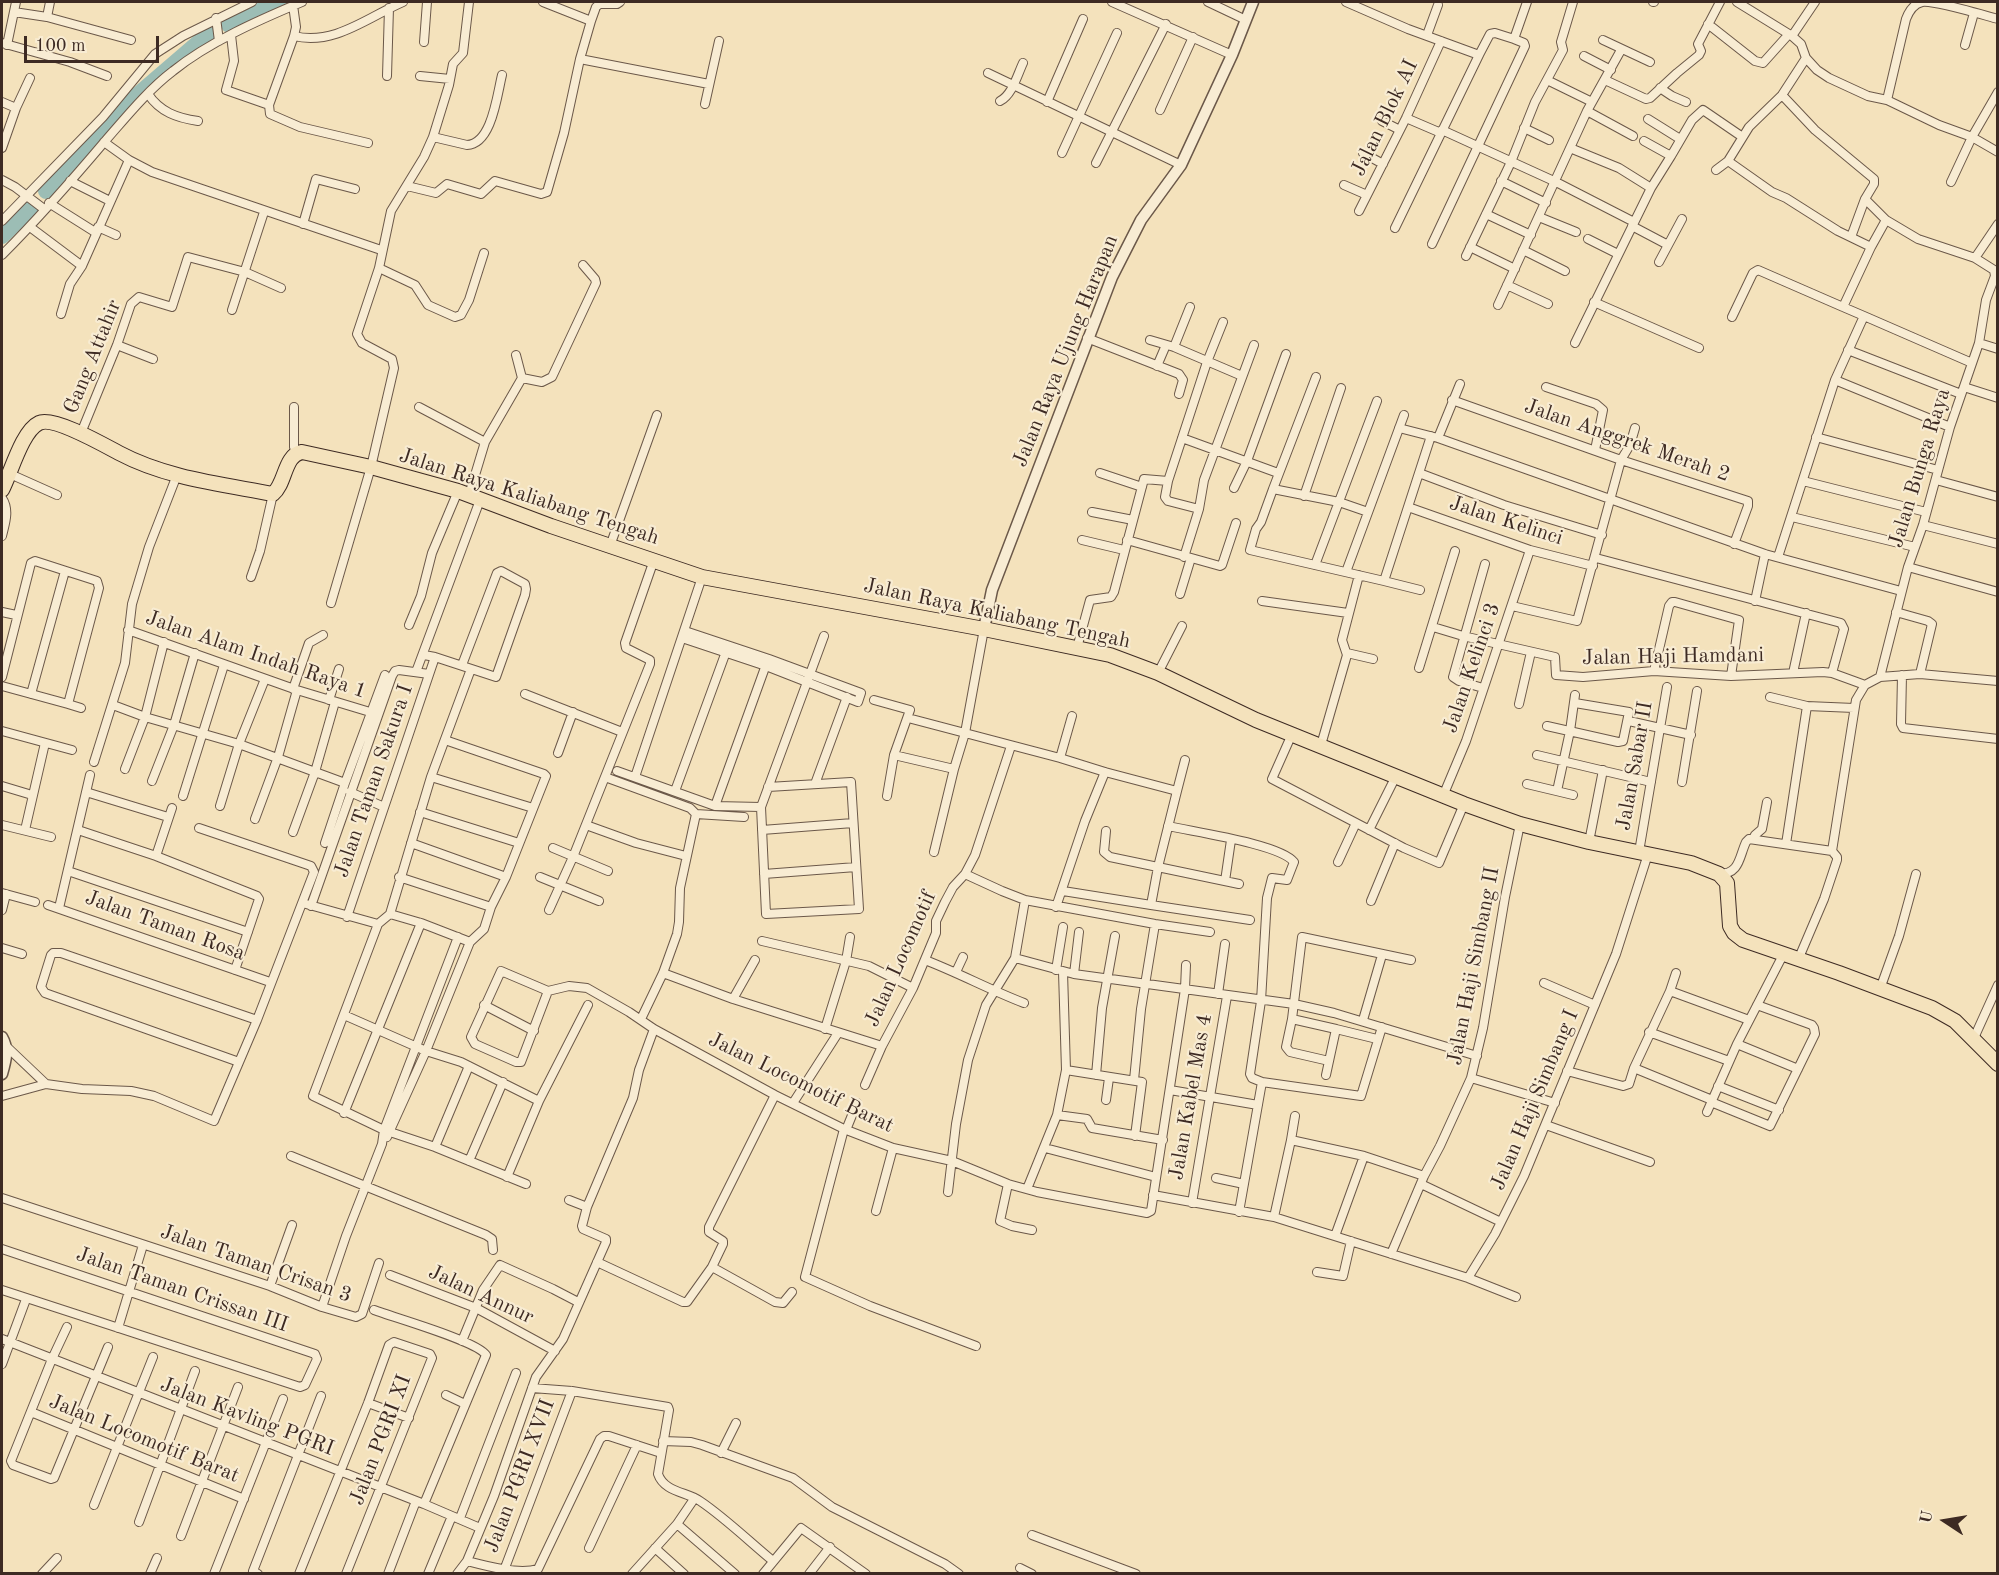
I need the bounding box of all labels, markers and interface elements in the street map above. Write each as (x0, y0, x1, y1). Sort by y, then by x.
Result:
scale bar (27, 24, 162, 62)
text: 100 m (35, 37, 86, 55)
street label: Jalan Blok AI (1346, 56, 1424, 180)
street label: Jalan Raya Ujung Harapan (1008, 231, 1124, 471)
street label: Gang Attahir (59, 296, 127, 418)
street label: Jalan Bunga Raya (1884, 385, 1956, 551)
street label: Jalan Anggrek Merah 2 (1521, 394, 1733, 488)
street label: Jalan Raya Kaliabang Tengah (396, 443, 662, 551)
street label: Jalan Kelinci (1446, 491, 1566, 551)
street label: Jalan Raya Kaliabang Tengah (861, 573, 1133, 655)
street label: Jalan Kelinci 3 (1438, 600, 1506, 736)
street label: Jalan Alam Indah Raya 1 (142, 605, 370, 705)
street label: Jalan Haji Hamdani (1582, 643, 1764, 671)
street label: Jalan Taman Sakura I (329, 681, 419, 881)
street label: Jalan Sabar II (1611, 700, 1659, 832)
street label: Jalan Haji Simbang II (1442, 865, 1506, 1067)
street label: Jalan Taman Rosa (82, 885, 248, 967)
street label: Jalan Locomotif (860, 887, 942, 1031)
street label: Jalan Haji Simbang I (1486, 1006, 1584, 1194)
street label: Jalan Kabel Mas 4 (1164, 1012, 1218, 1182)
street label: Jalan Locomotif Barat (704, 1027, 898, 1139)
street label: Jalan Taman Crisan 3 (157, 1219, 355, 1309)
street label: Jalan Taman Crissan III (73, 1242, 291, 1338)
street label: Jalan Annur (424, 1260, 538, 1330)
street label: Jalan PGRI XI (345, 1371, 417, 1509)
street label: Jalan Kavling PGRI (156, 1372, 338, 1462)
street label: Jalan Locomotif Barat (45, 1389, 243, 1489)
street label: Jalan PGRI XVII (479, 1396, 561, 1556)
north arrow (1915, 1491, 1975, 1551)
text: U (1918, 1509, 1937, 1525)

